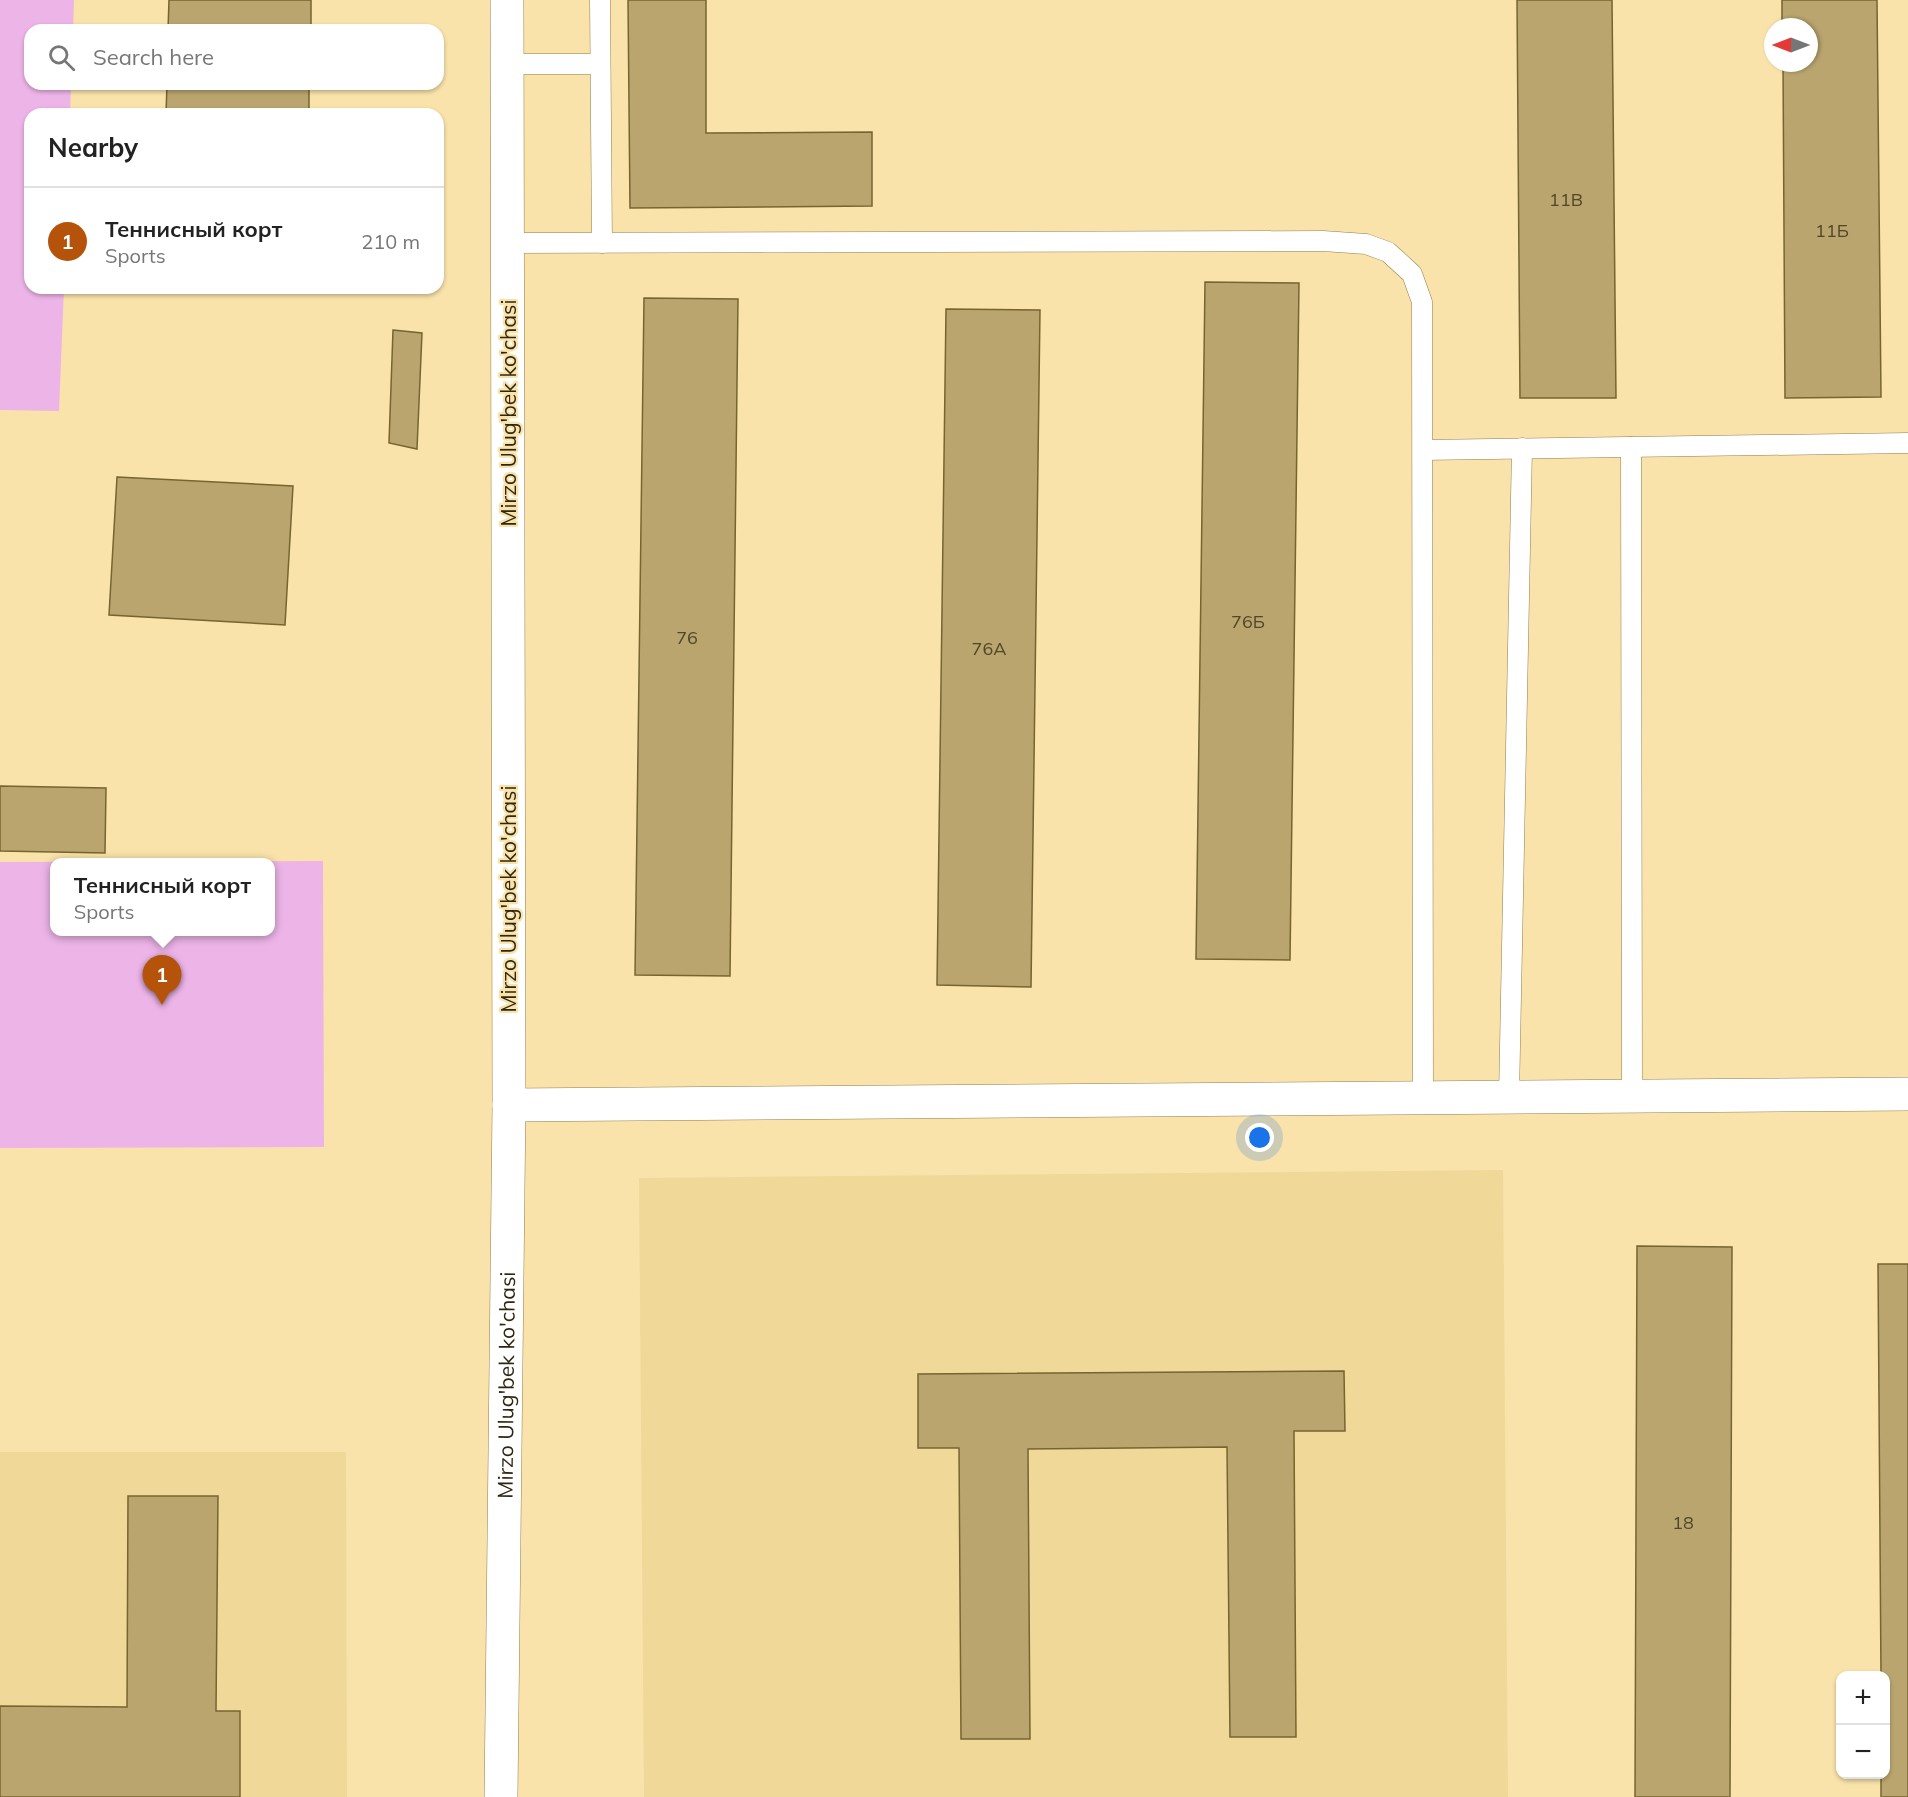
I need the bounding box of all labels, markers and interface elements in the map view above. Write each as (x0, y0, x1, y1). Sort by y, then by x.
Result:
north arrow (1764, 18, 1818, 72)
search box (24, 24, 444, 90)
icon: search (45, 41, 78, 74)
text: Search here (93, 43, 214, 71)
text: Nearby (48, 131, 138, 164)
house number: 11В (1549, 188, 1583, 211)
text: Теннисный корт (105, 215, 282, 243)
house number: 11Б (1815, 219, 1849, 242)
text: 1 (62, 229, 74, 254)
text: 210 m (361, 229, 420, 254)
text: Sports (105, 243, 166, 268)
street label: Mirzo Ulug'bek ko'chasi (495, 300, 521, 526)
house number: 76Б (1231, 610, 1265, 633)
house number: 76 (676, 626, 698, 649)
house number: 76А (972, 637, 1006, 660)
street label: Mirzo Ulug'bek ko'chasi (495, 786, 521, 1012)
popup (50, 858, 275, 936)
text: Теннисный корт (74, 871, 251, 899)
text: Sports (74, 899, 134, 924)
pin: 1 (142, 956, 182, 1005)
your location (1245, 1123, 1274, 1152)
street label: Mirzo Ulug'bek ko'chasi (491, 1271, 520, 1499)
house number: 18 (1672, 1511, 1694, 1534)
map controls (1836, 1671, 1890, 1779)
button: + (1836, 1671, 1890, 1725)
button: − (1836, 1725, 1890, 1779)

